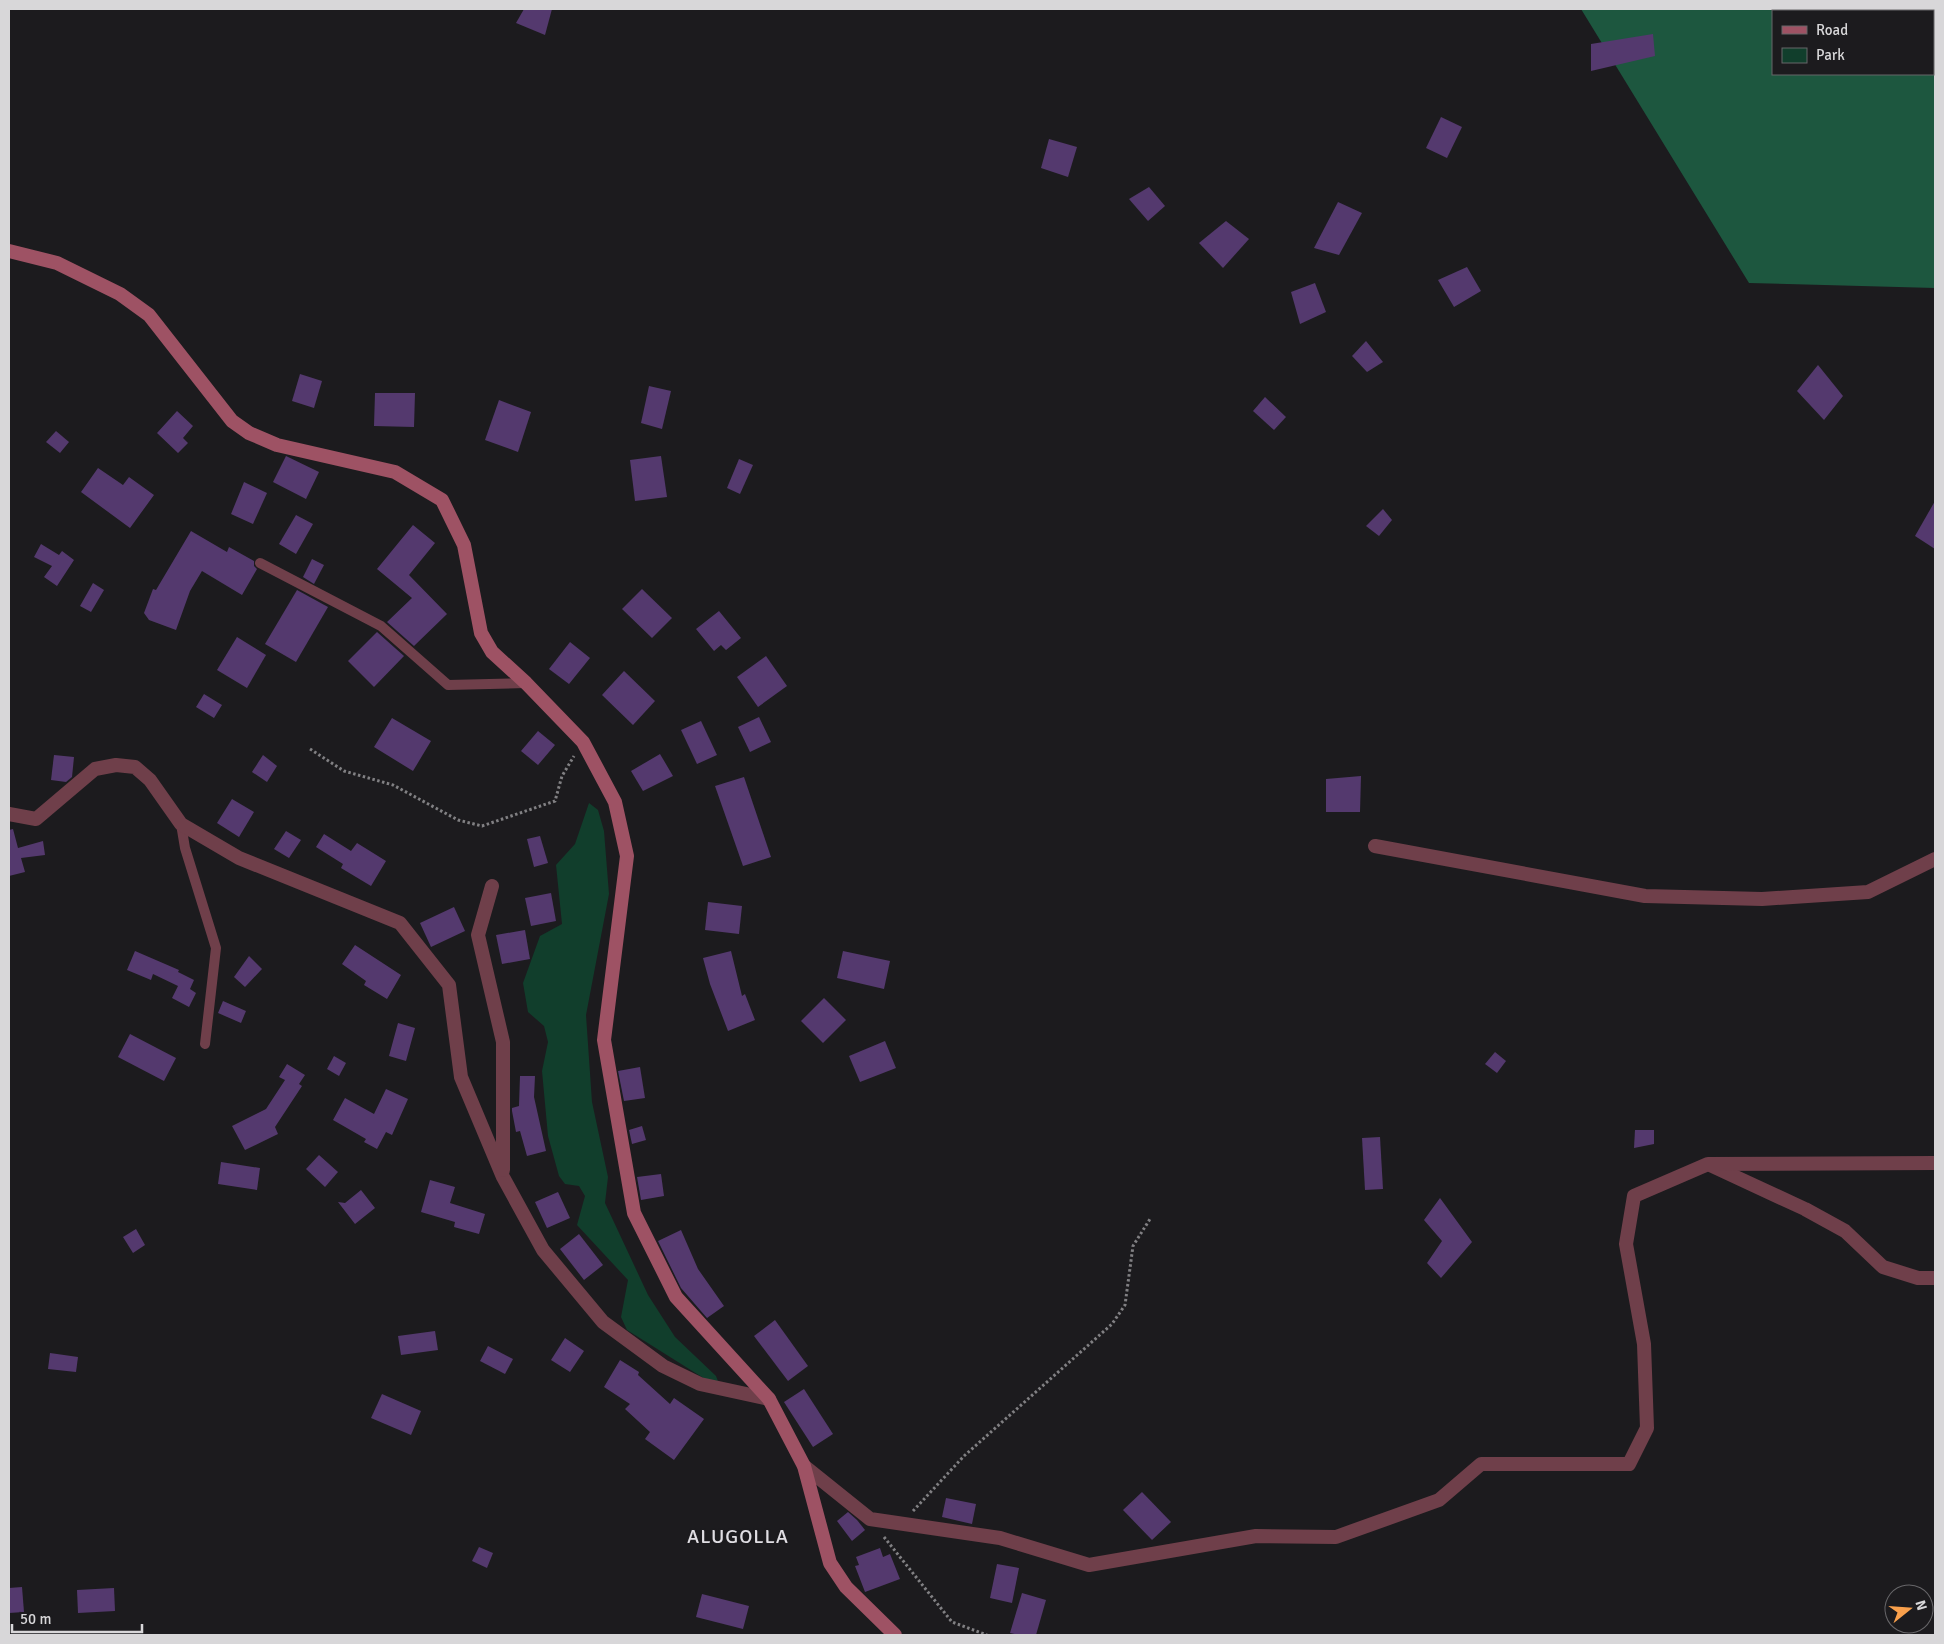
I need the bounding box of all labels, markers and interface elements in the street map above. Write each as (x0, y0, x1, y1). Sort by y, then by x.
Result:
legend (1772, 10, 1934, 75)
text: Road (1816, 21, 1848, 39)
text: Park (1816, 46, 1845, 64)
district label: ALUGOLLA (687, 1524, 789, 1549)
north arrow (1884, 1584, 1934, 1634)
text: N (1911, 1598, 1931, 1612)
scale bar (12, 1602, 142, 1634)
text: 50 m (20, 1610, 51, 1628)

